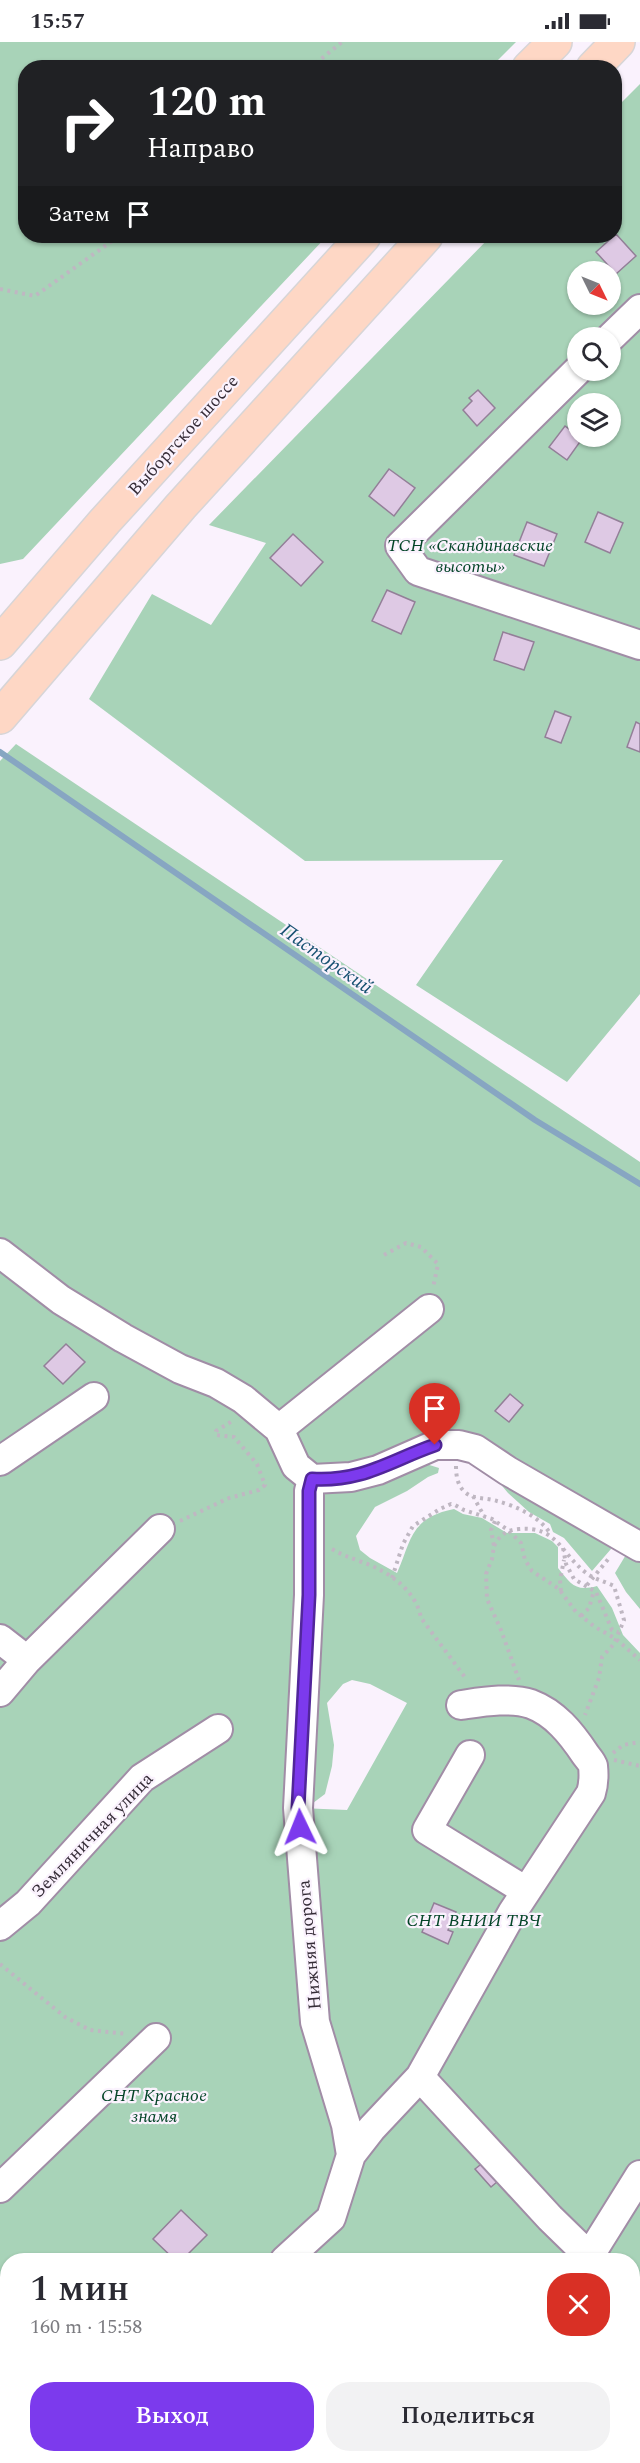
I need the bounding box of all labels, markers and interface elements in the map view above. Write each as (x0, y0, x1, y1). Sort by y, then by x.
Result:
text: 15:57 (30, 5, 85, 38)
text: 120 m (147, 71, 266, 134)
icon: right (48, 84, 126, 162)
text: Направо (147, 128, 255, 170)
text: Затем (48, 198, 110, 231)
icon: arrive (122, 198, 155, 231)
north arrow (567, 261, 621, 315)
map controls (567, 261, 621, 447)
button: search (567, 327, 621, 381)
street label: Выборгское шоссе (122, 369, 245, 502)
button: layers (567, 393, 621, 447)
park label: ТСН «Скандинавские высоты» (387, 532, 553, 580)
water label: Пасторский (274, 916, 379, 1002)
pin (409, 1383, 460, 1445)
icon: arrive (418, 1392, 451, 1425)
street label: Земляничная улица (25, 1766, 160, 1904)
position arrow (268, 1795, 332, 1859)
street label: Нижняя дорога (290, 1879, 329, 2011)
park label: СНТ ВНИИ ТВЧ (407, 1907, 542, 1934)
park label: СНТ Красное знамя (101, 2082, 207, 2130)
text: 1 мин (30, 2262, 129, 2317)
button: close (547, 2273, 610, 2336)
text: 160 m · 15:58 (30, 2312, 142, 2342)
button: Выход (30, 2382, 314, 2451)
button: Поделиться (326, 2382, 610, 2451)

